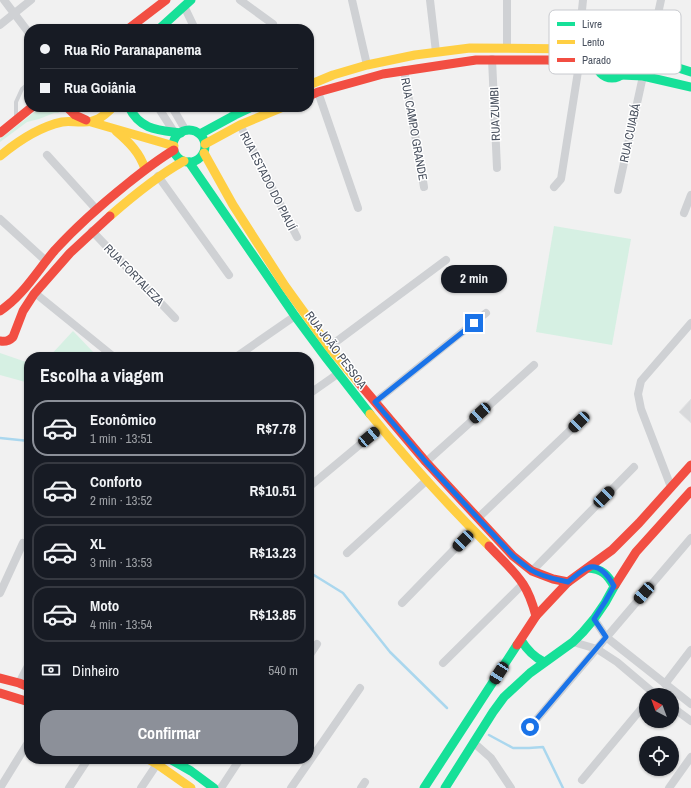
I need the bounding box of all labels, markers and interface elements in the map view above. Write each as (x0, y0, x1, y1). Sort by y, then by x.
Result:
legend (549, 10, 681, 74)
text: Livre (582, 17, 602, 31)
text: Lento (582, 35, 605, 49)
text: Rua Rio Paranapanema (64, 39, 201, 60)
text: Parado (582, 53, 611, 67)
street label: RUA CAMPO GRANDE (397, 76, 431, 182)
text: Rua Goiânia (64, 77, 136, 98)
street label: RUA ZUMBI (486, 87, 504, 141)
street label: RUA CUIABÁ (616, 102, 644, 164)
street label: RUA ESTADO DO PIAUÍ (236, 129, 300, 233)
street label: RUA FORTALEZA (100, 241, 168, 310)
callout: 2 min (441, 265, 507, 293)
text: 2 min (460, 270, 488, 287)
street label: RUA JOÃO PESSOA (302, 308, 371, 392)
route end (465, 314, 483, 332)
text: Escolha a viagem (40, 363, 164, 388)
car (467, 401, 493, 425)
text: Econômico (90, 409, 156, 430)
car (566, 409, 592, 435)
icon: car (42, 410, 78, 446)
text: R$7.78 (256, 418, 296, 439)
car (356, 425, 382, 449)
text: 1 min · 13:51 (90, 430, 152, 447)
text: Conforto (90, 471, 142, 492)
icon: car (42, 472, 78, 508)
text: R$10.51 (249, 480, 296, 501)
car (591, 484, 617, 510)
text: 2 min · 13:52 (90, 492, 152, 509)
car (450, 528, 476, 554)
text: XL (90, 533, 106, 554)
icon: car (42, 534, 78, 570)
text: R$13.23 (249, 542, 296, 563)
text: 3 min · 13:53 (90, 554, 152, 571)
car (632, 580, 656, 606)
text: Moto (90, 595, 119, 616)
icon: car (42, 596, 78, 632)
text: R$13.85 (249, 604, 296, 625)
text: 4 min · 13:54 (90, 616, 152, 633)
icon: cash (40, 659, 62, 681)
text: Dinheiro (72, 660, 119, 681)
car (487, 660, 511, 686)
text: 540 m (268, 662, 298, 679)
north arrow (639, 688, 679, 728)
map controls (639, 688, 679, 776)
button: Confirmar (40, 710, 298, 756)
route start (521, 718, 539, 736)
button: locate (639, 736, 679, 776)

